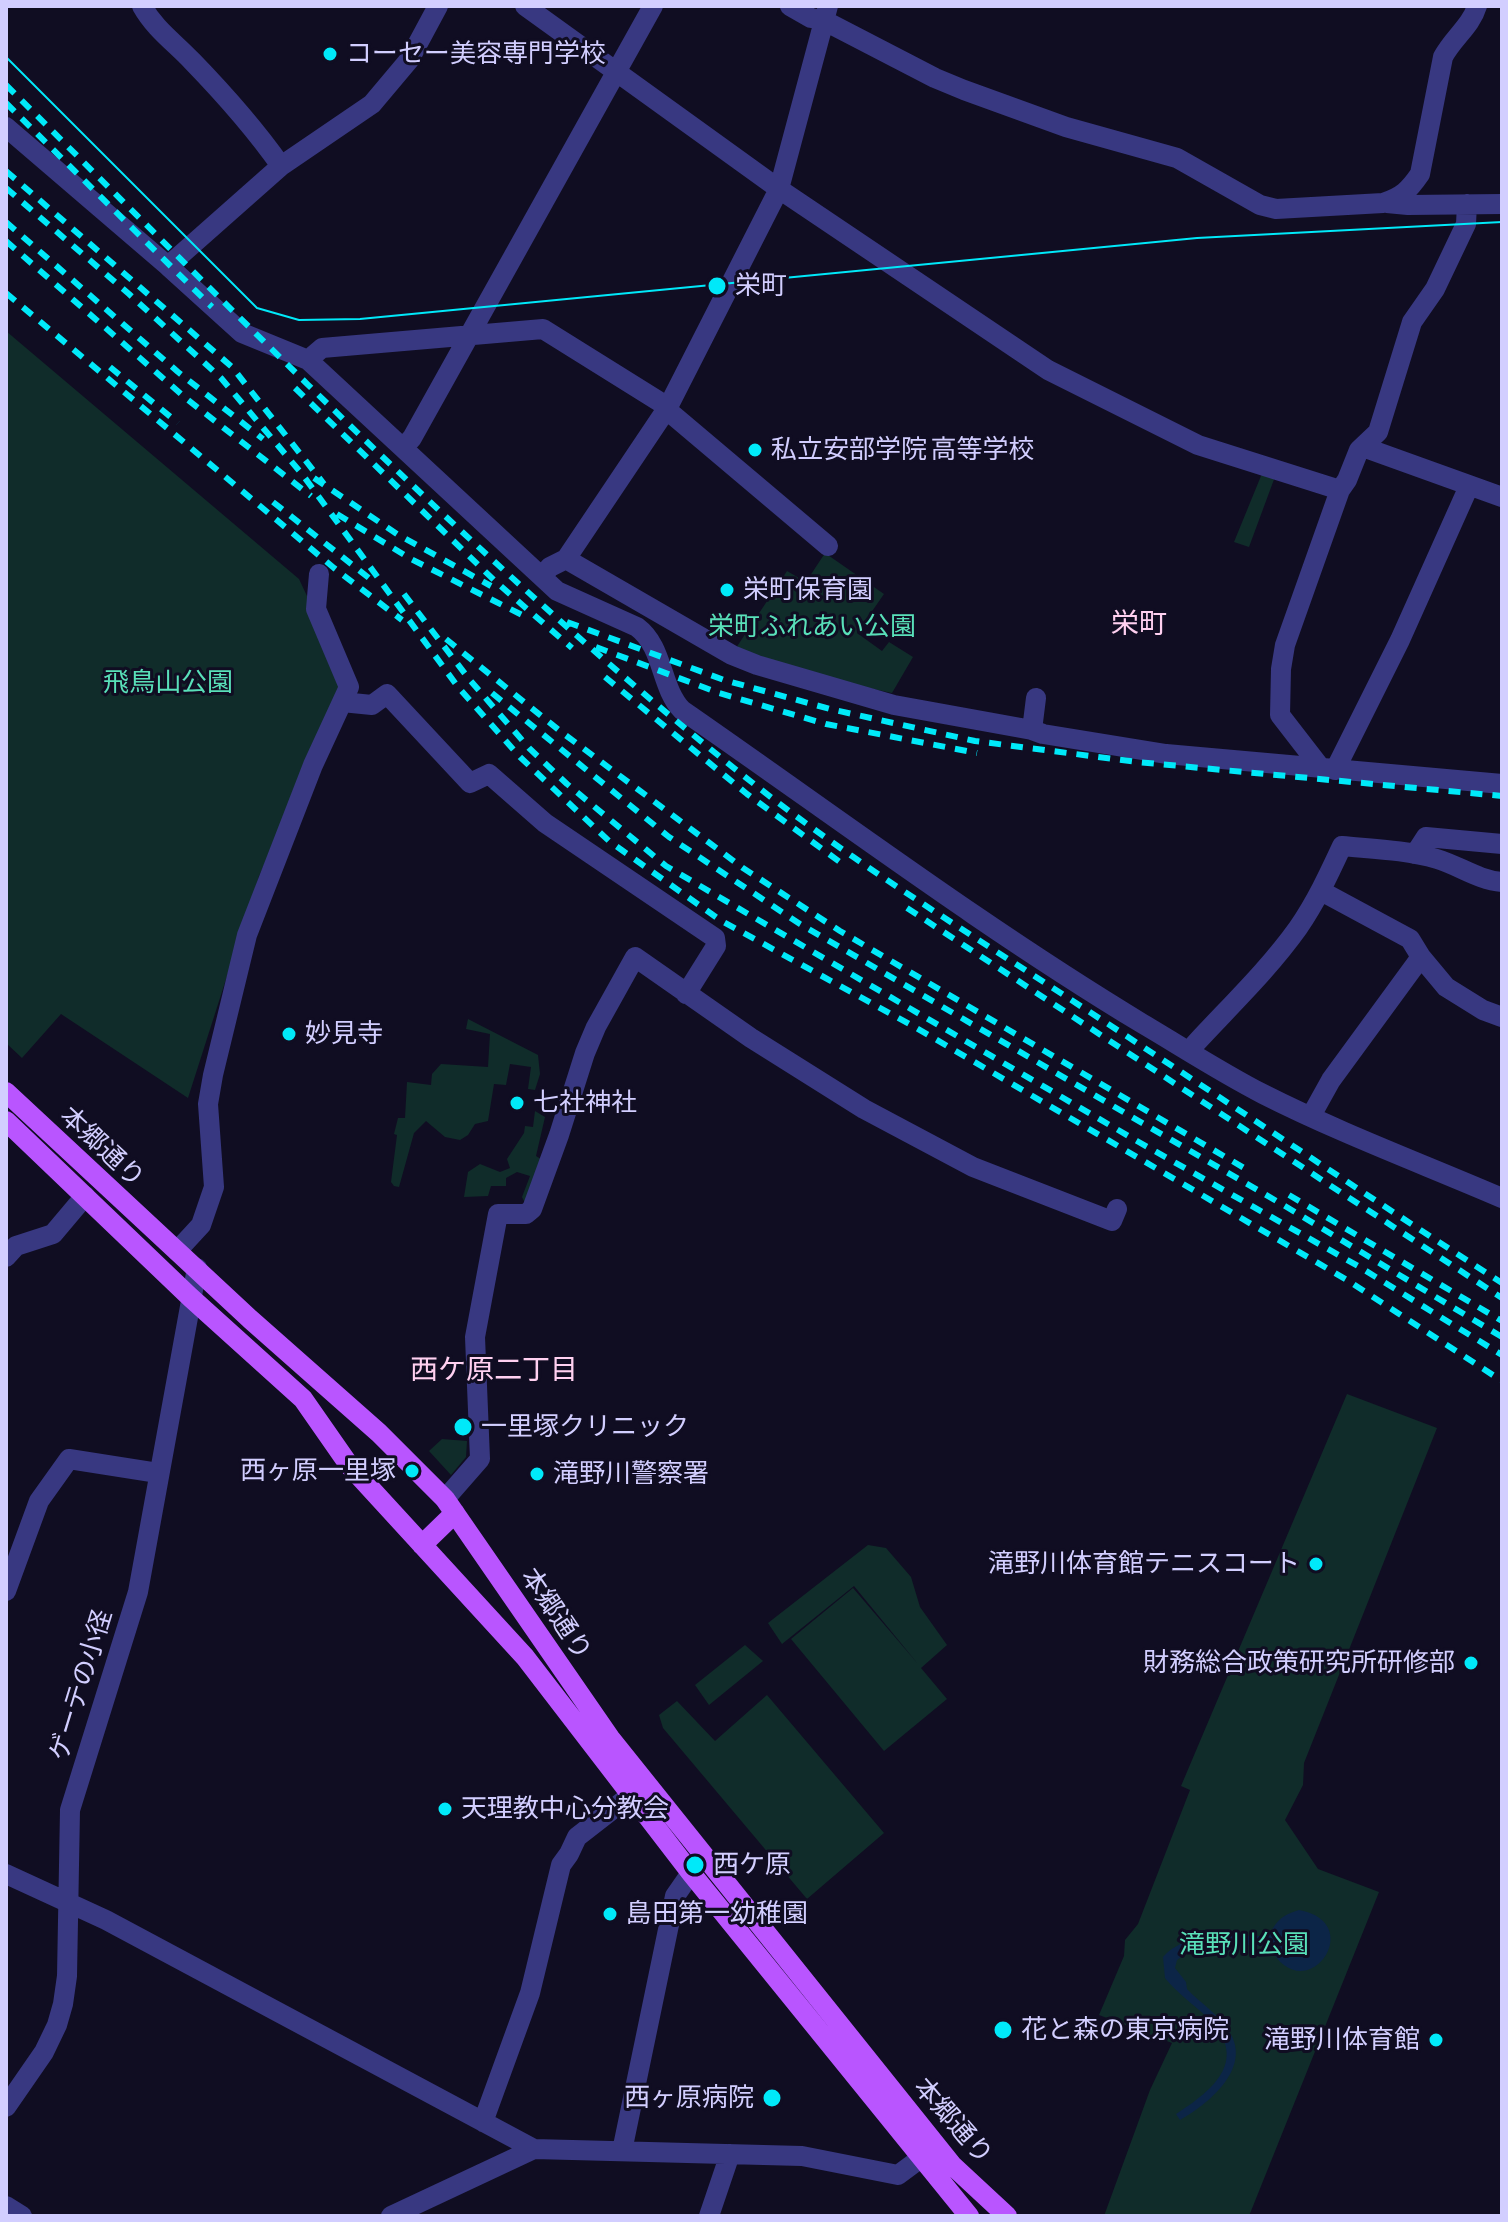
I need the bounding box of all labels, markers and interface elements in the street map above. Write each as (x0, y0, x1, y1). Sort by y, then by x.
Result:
place label: コーセー美容専門学校 (346, 38, 606, 70)
marker: コーセー美容専門学校 (321, 45, 339, 63)
place label: 栄町 (735, 270, 787, 302)
marker: 栄町 (706, 275, 728, 297)
place label: 私立安部学院 高等学校 (771, 434, 1035, 466)
marker: 私立安部学院 高等学校 (746, 441, 764, 459)
place label: 栄町保育園 (743, 574, 873, 606)
marker: 栄町保育園 (718, 581, 736, 599)
district label: 栄町 (1111, 607, 1167, 641)
park label: 栄町ふれあい公園 (708, 611, 916, 643)
park label: 飛鳥山公園 (103, 667, 233, 699)
place label: 妙見寺 (305, 1018, 383, 1050)
marker: 妙見寺 (280, 1025, 298, 1043)
place label: 七社神社 (533, 1087, 637, 1119)
marker: 七社神社 (508, 1094, 526, 1112)
street label: 本郷通り (53, 1100, 151, 1194)
district label: 西ケ原二丁目 (410, 1353, 578, 1387)
place label: 一里塚クリニック (481, 1411, 689, 1443)
marker: 一里塚クリニック (452, 1416, 474, 1438)
place label: 西ヶ原一里塚 (240, 1455, 396, 1487)
place label: 滝野川警察署 (553, 1458, 709, 1490)
marker: 西ヶ原一里塚 (403, 1462, 421, 1480)
marker: 滝野川警察署 (528, 1465, 546, 1483)
place label: 滝野川体育館テニスコート (988, 1548, 1300, 1580)
marker: 滝野川体育館テニスコート (1307, 1555, 1325, 1573)
street label: 本郷通り (514, 1562, 598, 1666)
street label: ゲーテの小径 (43, 1606, 119, 1764)
place label: 財務総合政策研究所研修部 (1143, 1647, 1455, 1679)
marker: 財務総合政策研究所研修部 (1462, 1654, 1480, 1672)
place label: 天理教中心分教会 (461, 1793, 669, 1825)
marker: 天理教中心分教会 (436, 1800, 454, 1818)
place label: 西ケ原 (713, 1849, 791, 1881)
marker: 西ケ原 (684, 1854, 706, 1876)
place label: 島田第一幼稚園 (626, 1898, 808, 1930)
marker: 島田第一幼稚園 (601, 1905, 619, 1923)
park label: 滝野川公園 (1179, 1929, 1309, 1961)
place label: 花と森の東京病院 (1021, 2014, 1229, 2046)
marker: 花と森の東京病院 (992, 2019, 1014, 2041)
place label: 滝野川体育館 (1264, 2024, 1420, 2056)
marker: 滝野川体育館 (1427, 2031, 1445, 2049)
street label: 本郷通り (907, 2072, 999, 2170)
place label: 西ヶ原病院 (624, 2082, 754, 2114)
marker: 西ヶ原病院 (761, 2087, 783, 2109)

